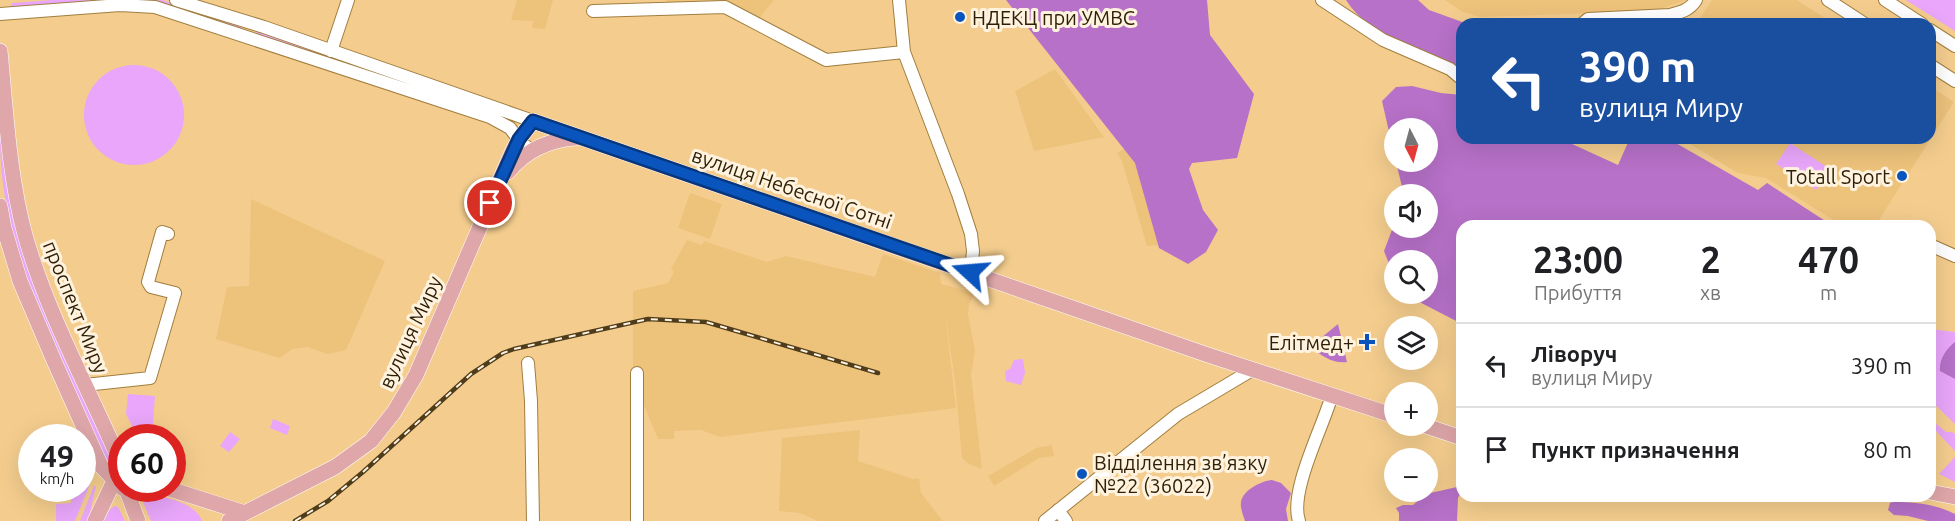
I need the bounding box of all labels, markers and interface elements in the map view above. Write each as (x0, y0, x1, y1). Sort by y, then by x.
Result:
place label: НДЕКЦ при УМВС (972, 6, 1135, 29)
marker: НДЕКЦ при УМВС (953, 10, 967, 24)
icon: left (1480, 42, 1558, 120)
text: 390 m (1579, 43, 1696, 90)
text: вулиця Миру (1579, 92, 1743, 122)
north arrow (1384, 118, 1438, 172)
map controls (1384, 118, 1438, 502)
street label: вулиця Небесної Сотні (689, 143, 895, 233)
place label: Totall Sport (1786, 165, 1890, 188)
marker: Totall Sport (1895, 169, 1909, 183)
pin (464, 177, 515, 228)
button: sound (1384, 184, 1438, 238)
icon: arrive (473, 186, 506, 219)
street label: проспект Миру (39, 237, 113, 377)
text: 23:00 (1533, 239, 1623, 280)
text: 2 (1700, 239, 1721, 280)
text: 470 (1798, 239, 1859, 280)
position arrow (938, 240, 1002, 304)
button: search (1384, 250, 1438, 304)
street label: вулиця Миру (374, 272, 446, 392)
text: Прибуття (1534, 281, 1622, 304)
text: хв (1700, 281, 1721, 304)
text: m (1820, 281, 1837, 304)
button: layers (1384, 316, 1438, 370)
place label: Елітмед+ (1269, 331, 1354, 354)
marker: Елітмед+ (1358, 333, 1376, 351)
text: Ліворуч (1531, 341, 1617, 366)
icon: left (1480, 349, 1513, 382)
text: 390 m (1851, 353, 1912, 378)
text: вулиця Миру (1531, 366, 1652, 389)
button: + (1384, 382, 1438, 436)
speed limit sign: 60 (108, 424, 186, 502)
icon: arrive (1480, 433, 1513, 466)
text: Пункт призначення (1531, 437, 1740, 462)
text: 80 m (1863, 437, 1912, 462)
text: 49 (40, 439, 74, 473)
button: − (1384, 448, 1438, 502)
place label: Відділення зв’язку №22 (36022) (1094, 451, 1268, 497)
marker: Відділення зв’язку №22 (36022) (1075, 467, 1089, 481)
text: km/h (40, 470, 74, 487)

